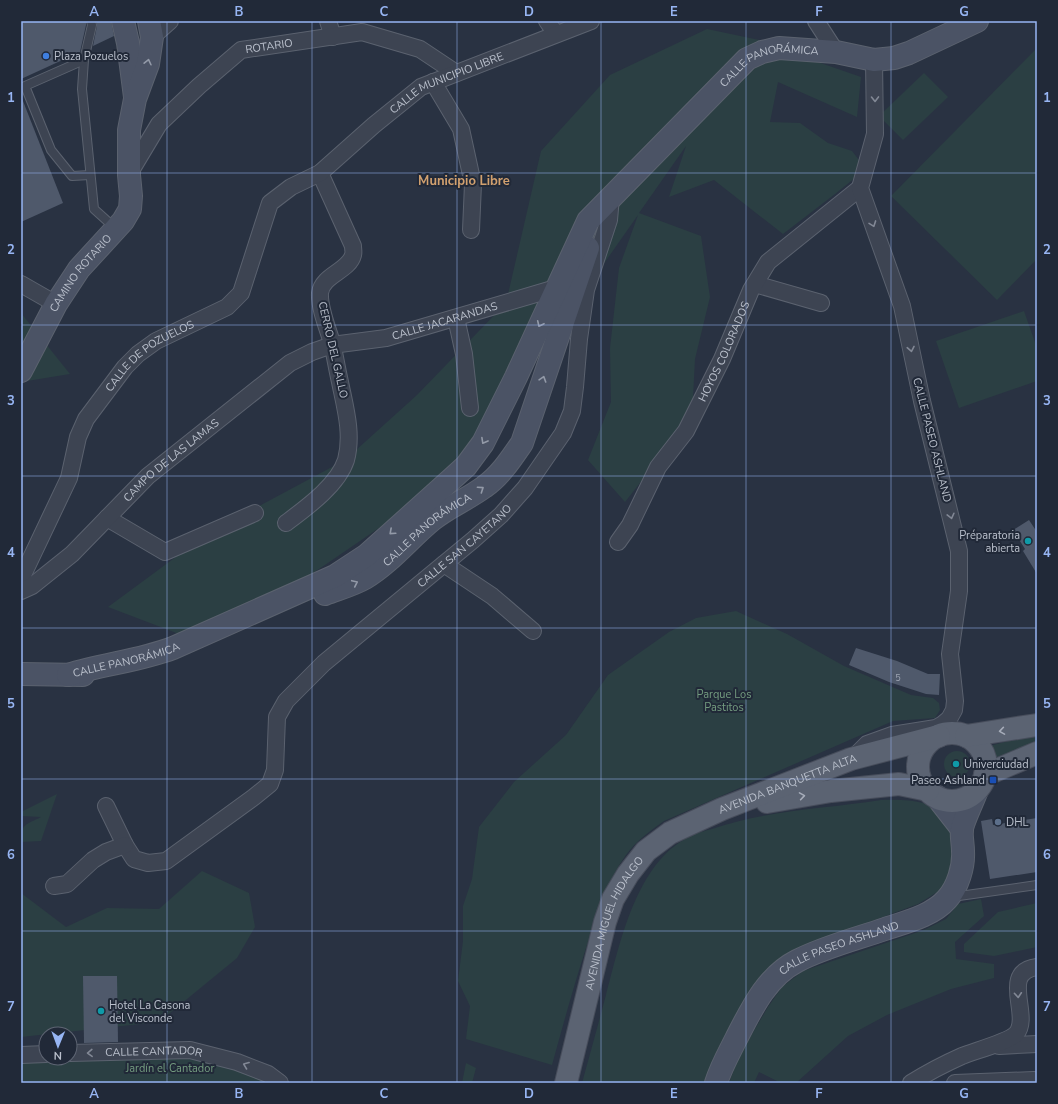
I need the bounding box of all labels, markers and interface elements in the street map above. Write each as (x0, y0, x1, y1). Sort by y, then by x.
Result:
text: A (89, 3, 99, 21)
text: B (235, 3, 244, 21)
text: C (380, 3, 389, 21)
text: D (524, 3, 534, 21)
text: E (670, 3, 678, 21)
text: F (815, 3, 823, 21)
text: G (959, 3, 969, 21)
street label: ROTARIO (244, 35, 294, 57)
street label: CALLE PANORÁMICA (716, 40, 819, 90)
street label: CALLE MUNICIPIO LIBRE (386, 48, 505, 117)
place label: Plaza Pozuelos (54, 49, 128, 64)
marker: Plaza Pozuelos (41, 51, 51, 61)
one-way arrow (143, 59, 151, 65)
text: 1 (7, 89, 15, 107)
text: 1 (1043, 89, 1051, 107)
one-way arrow (871, 96, 879, 102)
district label: Municipio Libre (418, 172, 510, 190)
one-way arrow (869, 221, 877, 228)
street label: CAMINO ROTARIO (46, 231, 115, 314)
text: 2 (7, 241, 15, 259)
text: 2 (1043, 241, 1051, 259)
street label: CALLE JACARANDAS (390, 298, 499, 343)
street label: HOYOS COLORADOS (694, 299, 753, 404)
street label: CERRO DEL GALLO (315, 300, 351, 400)
street label: CALLE DE POZUELOS (102, 316, 197, 395)
one-way arrow (537, 319, 545, 327)
one-way arrow (906, 345, 915, 352)
one-way arrow (539, 375, 547, 382)
street label: CALLE PASEO ASHLAND (909, 376, 955, 504)
text: 3 (7, 392, 15, 410)
text: 3 (1043, 392, 1051, 410)
street label: CAMPO DE LAS LAMAS (120, 415, 222, 505)
one-way arrow (481, 436, 488, 444)
one-way arrow (477, 486, 484, 494)
street label: CALLE PANORÁMICA (379, 490, 474, 570)
street label: CALLE SAN CAYETANO (414, 501, 515, 591)
one-way arrow (946, 513, 954, 519)
one-way arrow (390, 528, 397, 535)
place label: Préparatoria abierta (959, 528, 1020, 556)
marker: Préparatoria abierta (1023, 536, 1033, 546)
text: 4 (7, 544, 15, 562)
text: 4 (1043, 544, 1051, 562)
one-way arrow (351, 579, 358, 587)
street label: CALLE PANORÁMICA (71, 639, 182, 681)
house number: 5 (895, 672, 901, 684)
park label: Parque Los Pastitos (697, 687, 751, 715)
text: 5 (7, 695, 15, 713)
text: 5 (1043, 695, 1051, 713)
one-way arrow (999, 726, 1005, 735)
street label: AVENIDA BANQUETTA ALTA (716, 750, 858, 817)
place label: Univerciudad (964, 757, 1029, 772)
marker: Univerciudad (951, 759, 961, 769)
place label: Paseo Ashland (911, 773, 985, 788)
marker: Paseo Ashland (988, 775, 998, 785)
one-way arrow (799, 792, 805, 801)
place label: DHL (1006, 815, 1029, 830)
marker: DHL (993, 817, 1003, 827)
text: 6 (7, 846, 15, 864)
text: 6 (1043, 846, 1051, 864)
street label: AVENIDA MIGUEL HIDALGO (581, 853, 647, 991)
street label: CALLE PASEO ASHLAND (776, 918, 901, 978)
one-way arrow (1014, 992, 1023, 998)
text: 7 (7, 998, 15, 1016)
place label: Hotel La Casona del Visconde (109, 998, 190, 1026)
text: 7 (1043, 998, 1051, 1016)
marker: Hotel La Casona del Visconde (96, 1006, 106, 1016)
north arrow (38, 1026, 78, 1066)
street label: CALLE CANTADOR (105, 1042, 205, 1061)
text: N (54, 1048, 62, 1063)
one-way arrow (87, 1048, 93, 1057)
park label: Jardín el Cantador (125, 1061, 214, 1076)
one-way arrow (242, 1062, 249, 1070)
text: A (89, 1085, 99, 1103)
text: B (235, 1085, 244, 1103)
text: C (380, 1085, 389, 1103)
text: D (524, 1085, 534, 1103)
text: E (670, 1085, 678, 1103)
text: F (815, 1085, 823, 1103)
text: G (959, 1085, 969, 1103)

